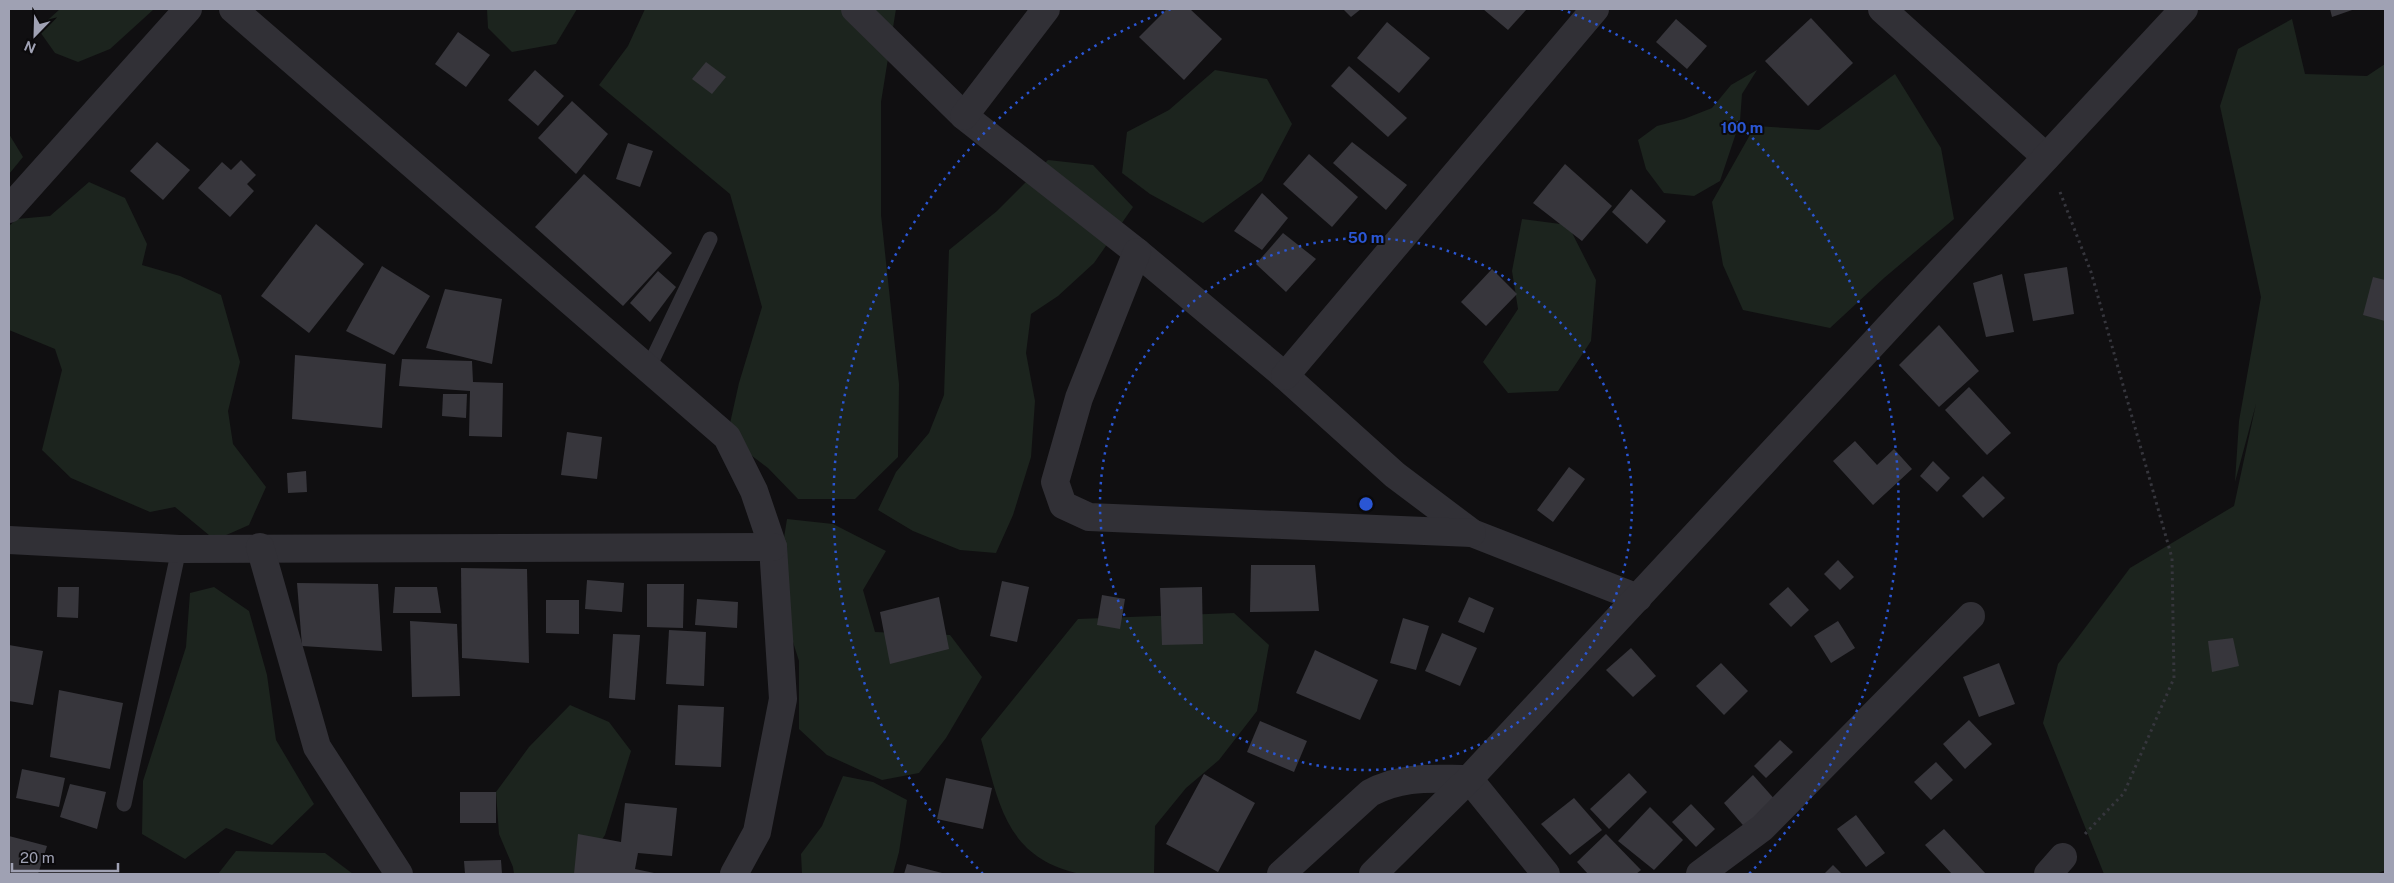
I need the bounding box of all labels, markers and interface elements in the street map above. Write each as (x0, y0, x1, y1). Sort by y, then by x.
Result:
north arrow (10, 10, 60, 60)
text: N (22, 37, 38, 56)
text: 100 m (1721, 119, 1763, 136)
text: 50 m (1348, 229, 1384, 246)
centre of rings (1357, 495, 1375, 513)
scale bar (12, 840, 119, 872)
text: 20 m (20, 849, 55, 866)

